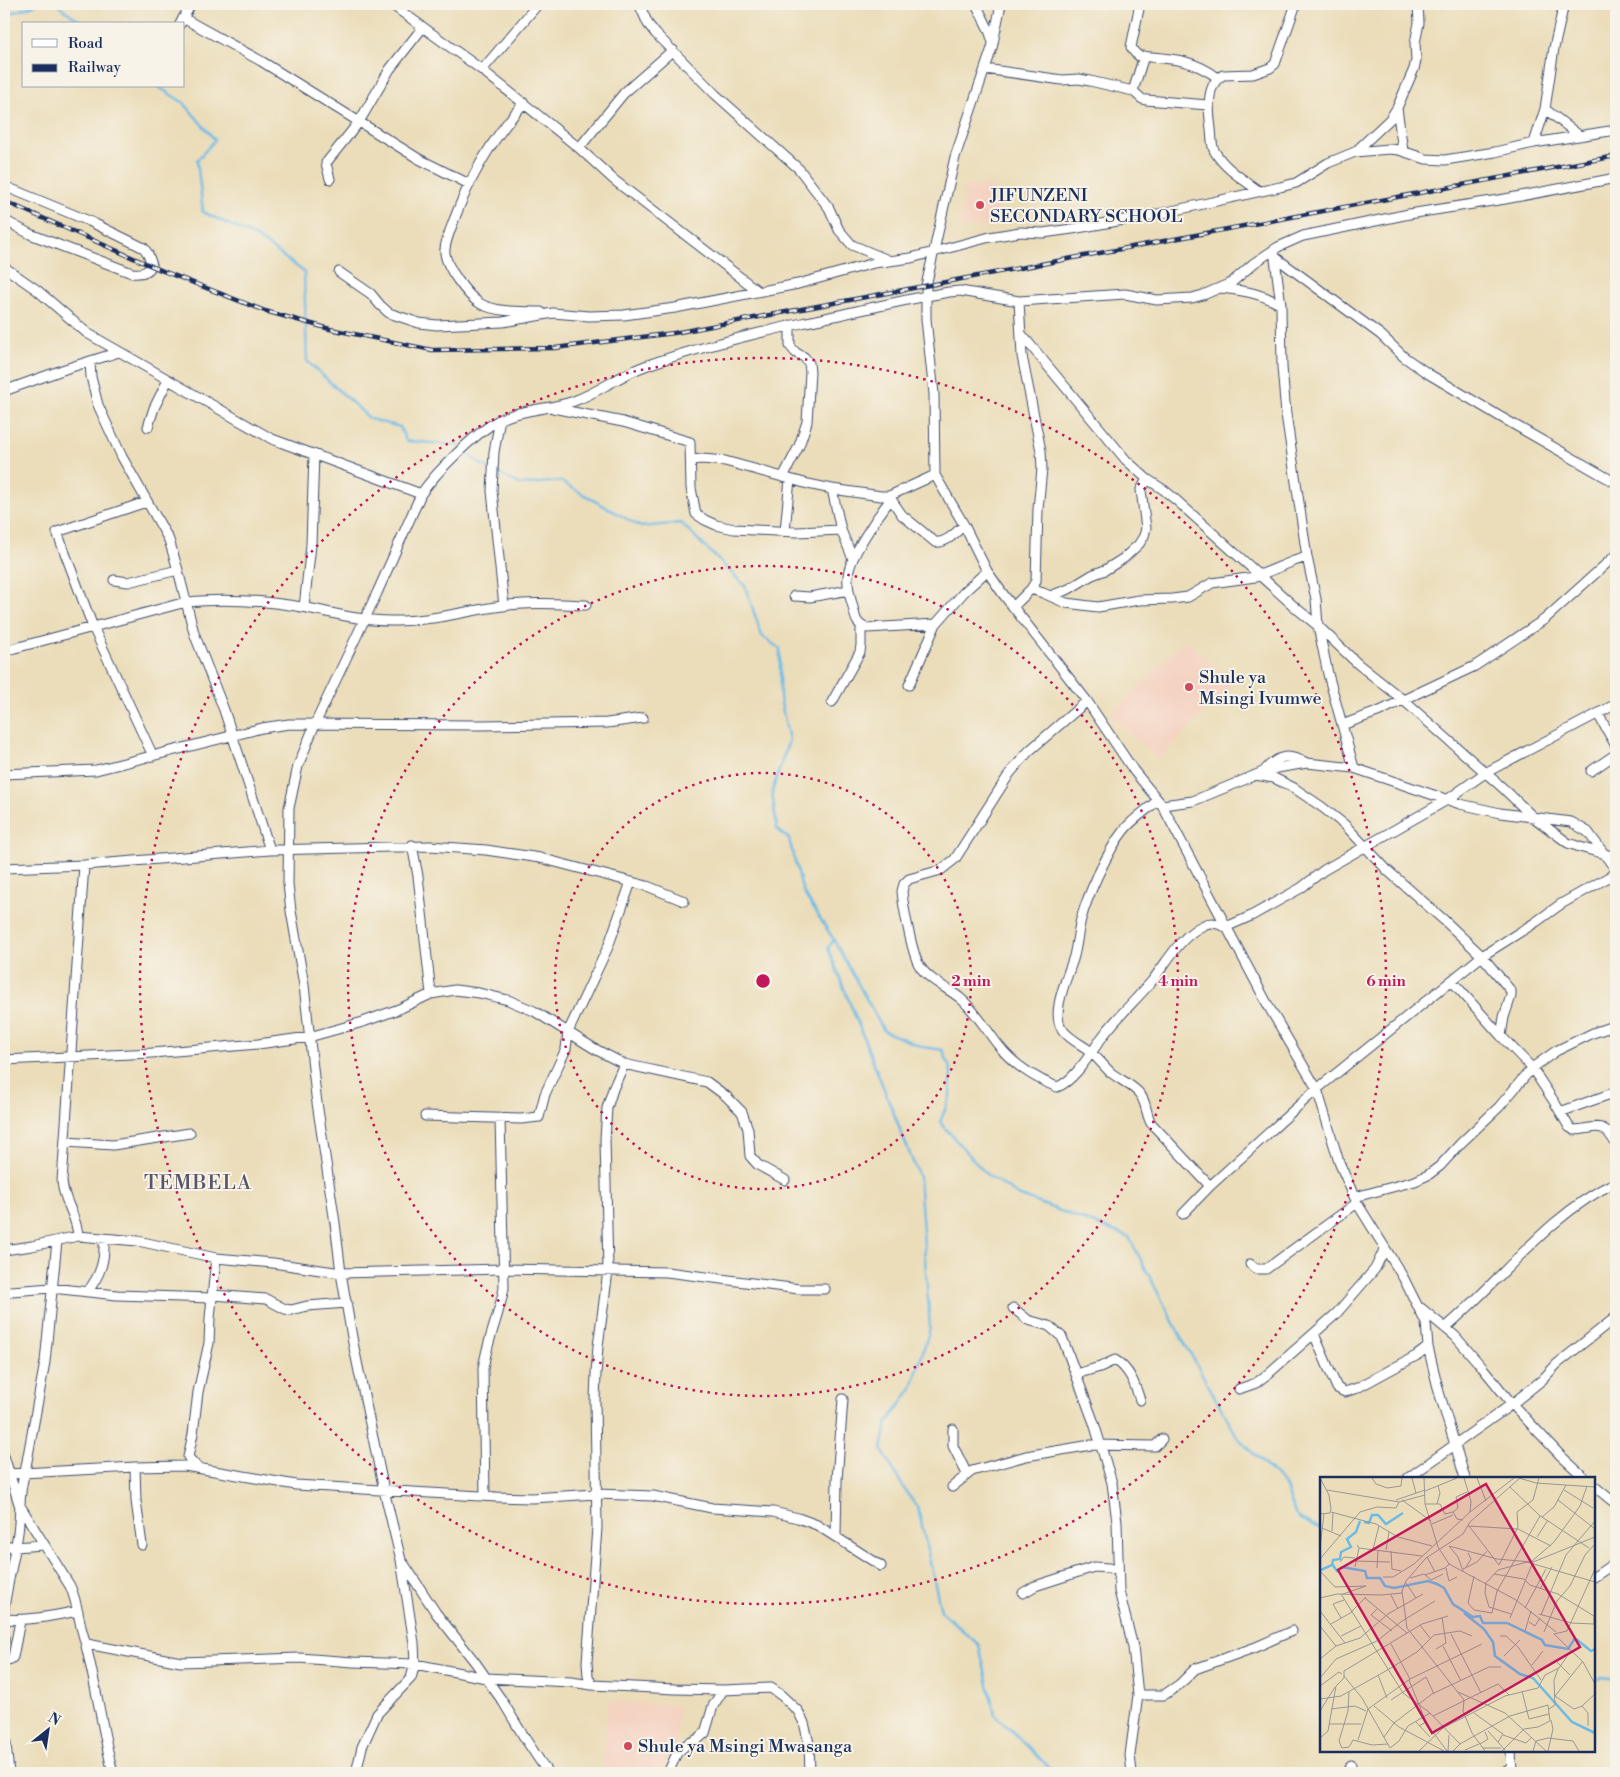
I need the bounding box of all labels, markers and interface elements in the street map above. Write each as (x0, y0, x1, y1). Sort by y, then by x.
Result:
legend (22, 22, 185, 88)
text: Road (68, 34, 103, 53)
text: Railway (68, 58, 122, 77)
place label: JIFUNZENI SECONDARY SCHOOL (989, 184, 1183, 228)
marker: JIFUNZENI SECONDARY SCHOOL (974, 199, 986, 211)
place label: Shule ya Msingi Ivumwe (1199, 666, 1322, 710)
marker: Shule ya Msingi Ivumwe (1183, 681, 1195, 693)
centre of rings (754, 972, 772, 990)
text: 2 min (951, 972, 991, 991)
text: 4 min (1158, 972, 1199, 991)
text: 6 min (1366, 972, 1407, 991)
district label: TEMBELA (144, 1171, 252, 1196)
inset map (1320, 1477, 1595, 1752)
north arrow (22, 1704, 72, 1754)
text: N (45, 1709, 63, 1730)
place label: Shule ya Msingi Mwasanga (638, 1735, 853, 1758)
marker: Shule ya Msingi Mwasanga (622, 1740, 634, 1752)

